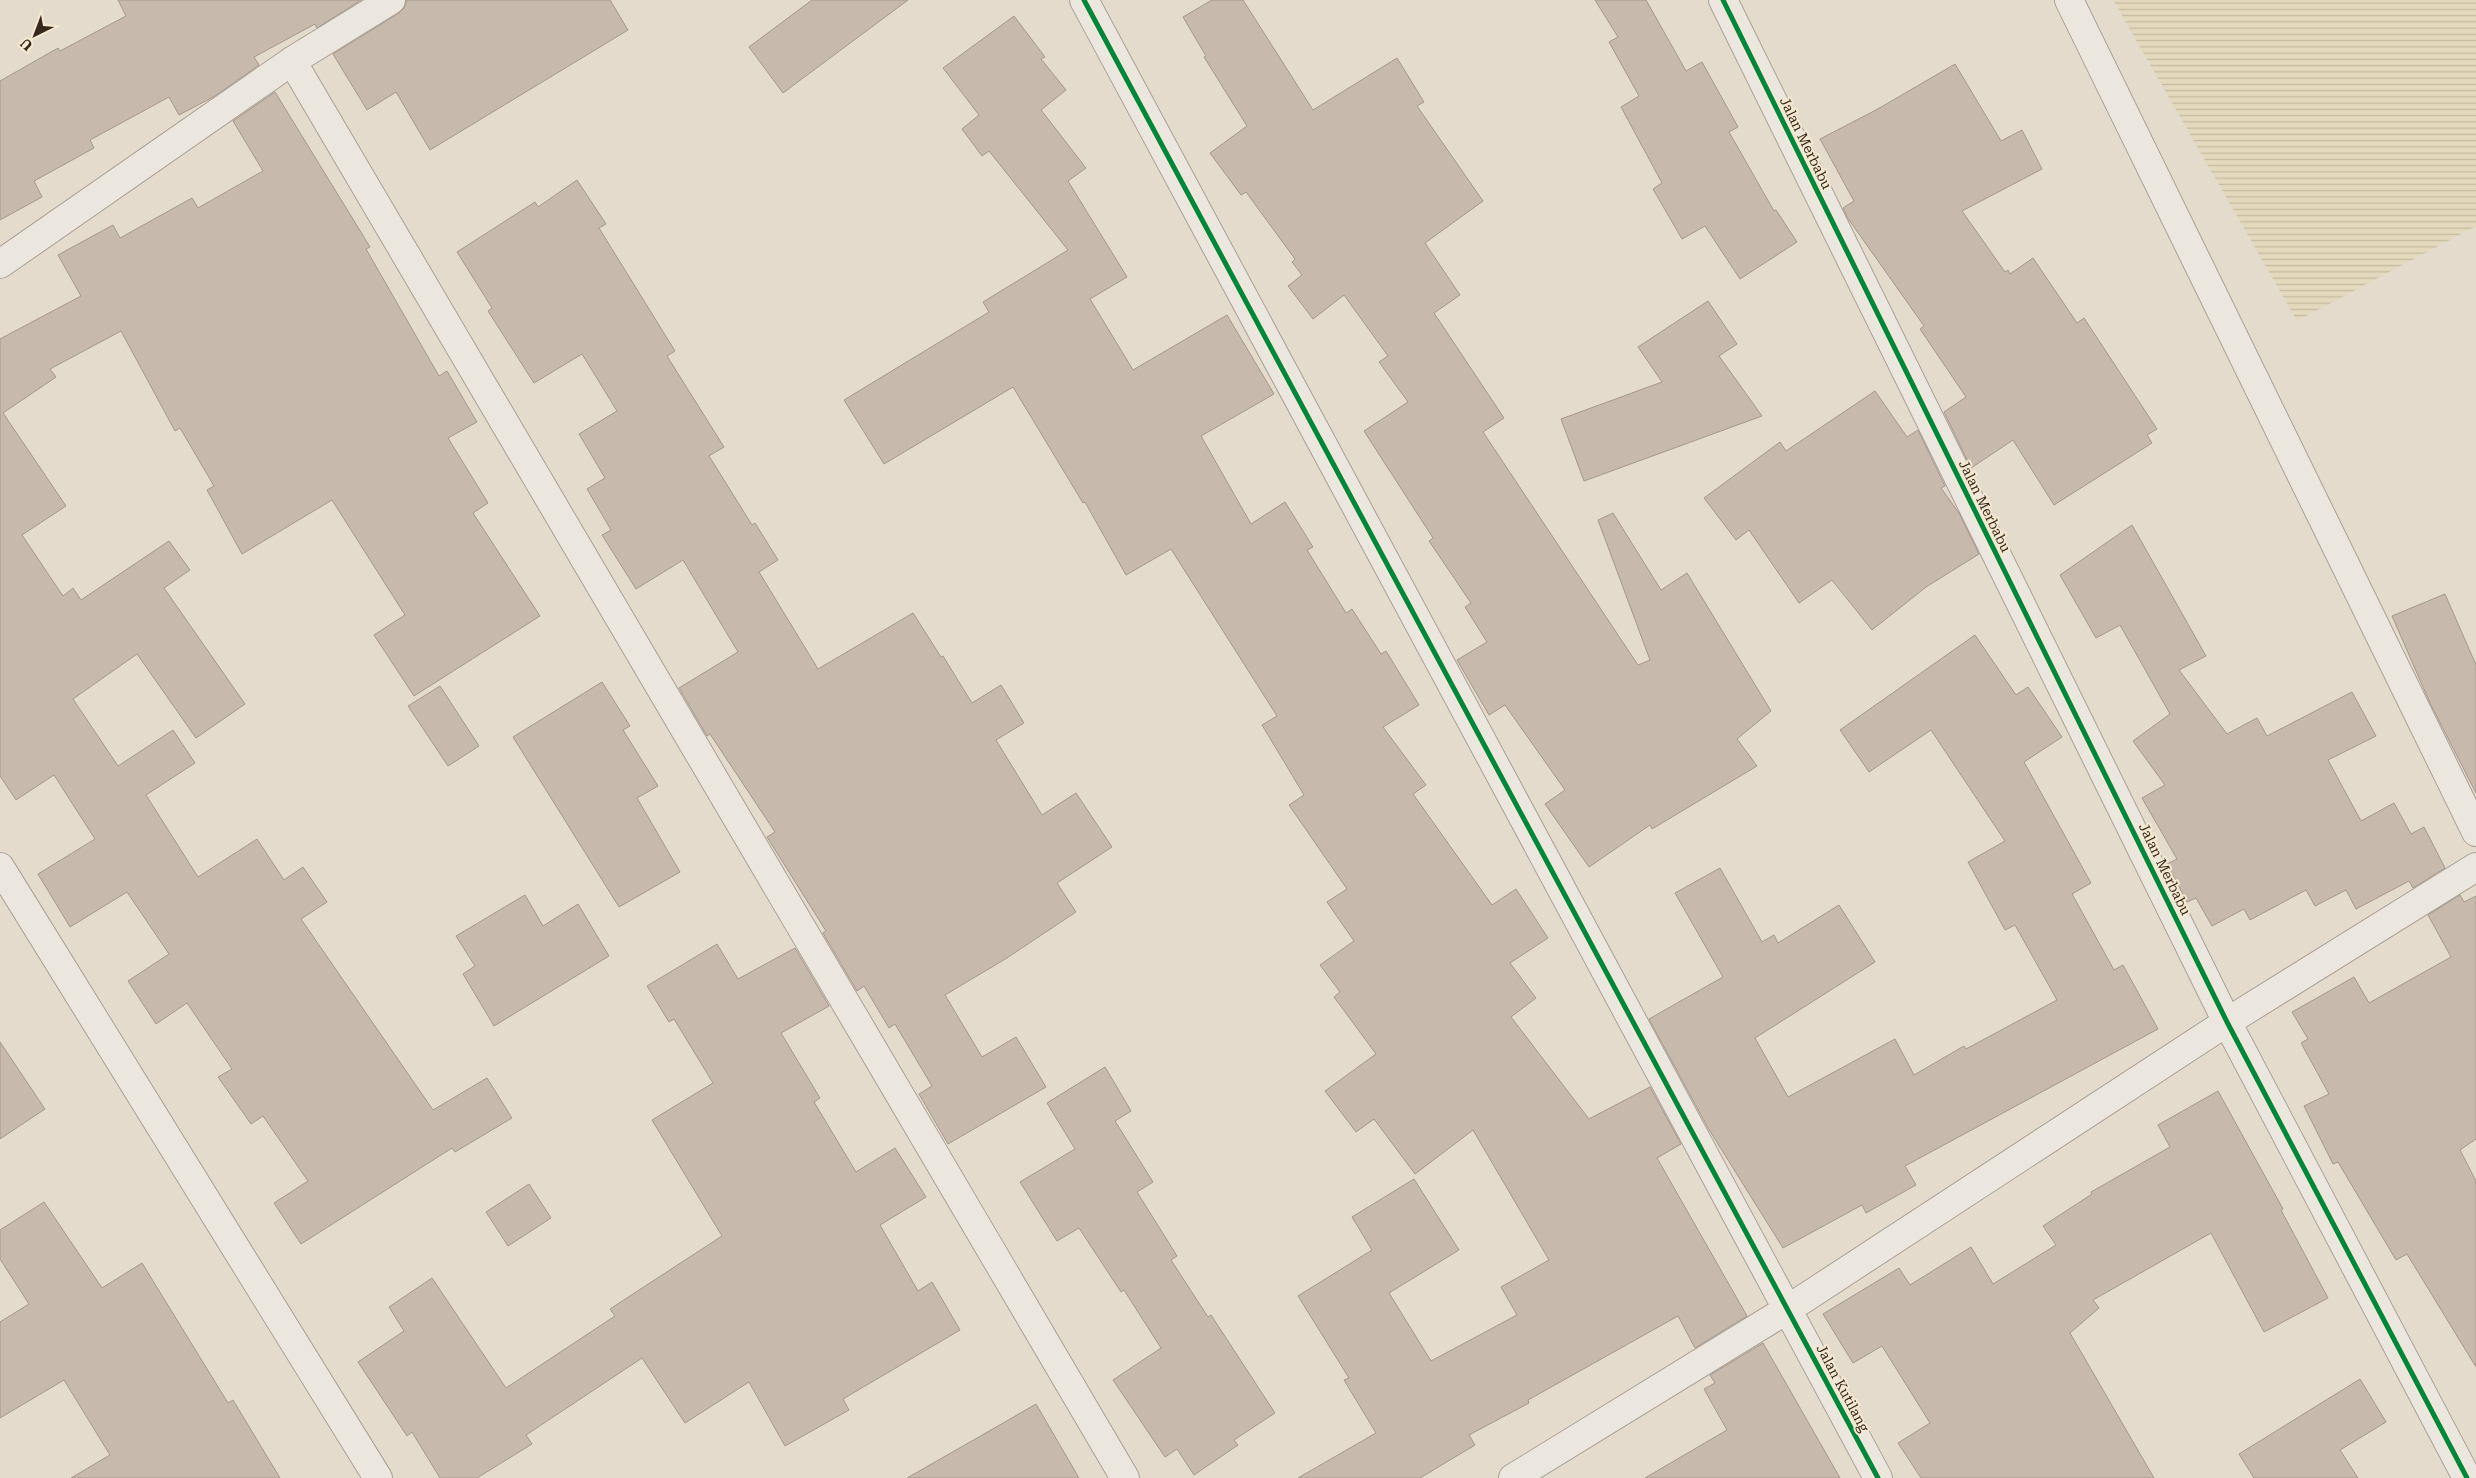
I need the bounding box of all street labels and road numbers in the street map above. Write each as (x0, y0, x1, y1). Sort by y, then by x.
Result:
street label: Jalan Merbabu (1777, 94, 1835, 192)
street label: Jalan Merbabu (1956, 457, 2014, 555)
street label: Jalan Merbabu (2136, 820, 2194, 918)
street label: Jalan Kutilang (1813, 1342, 1873, 1434)

